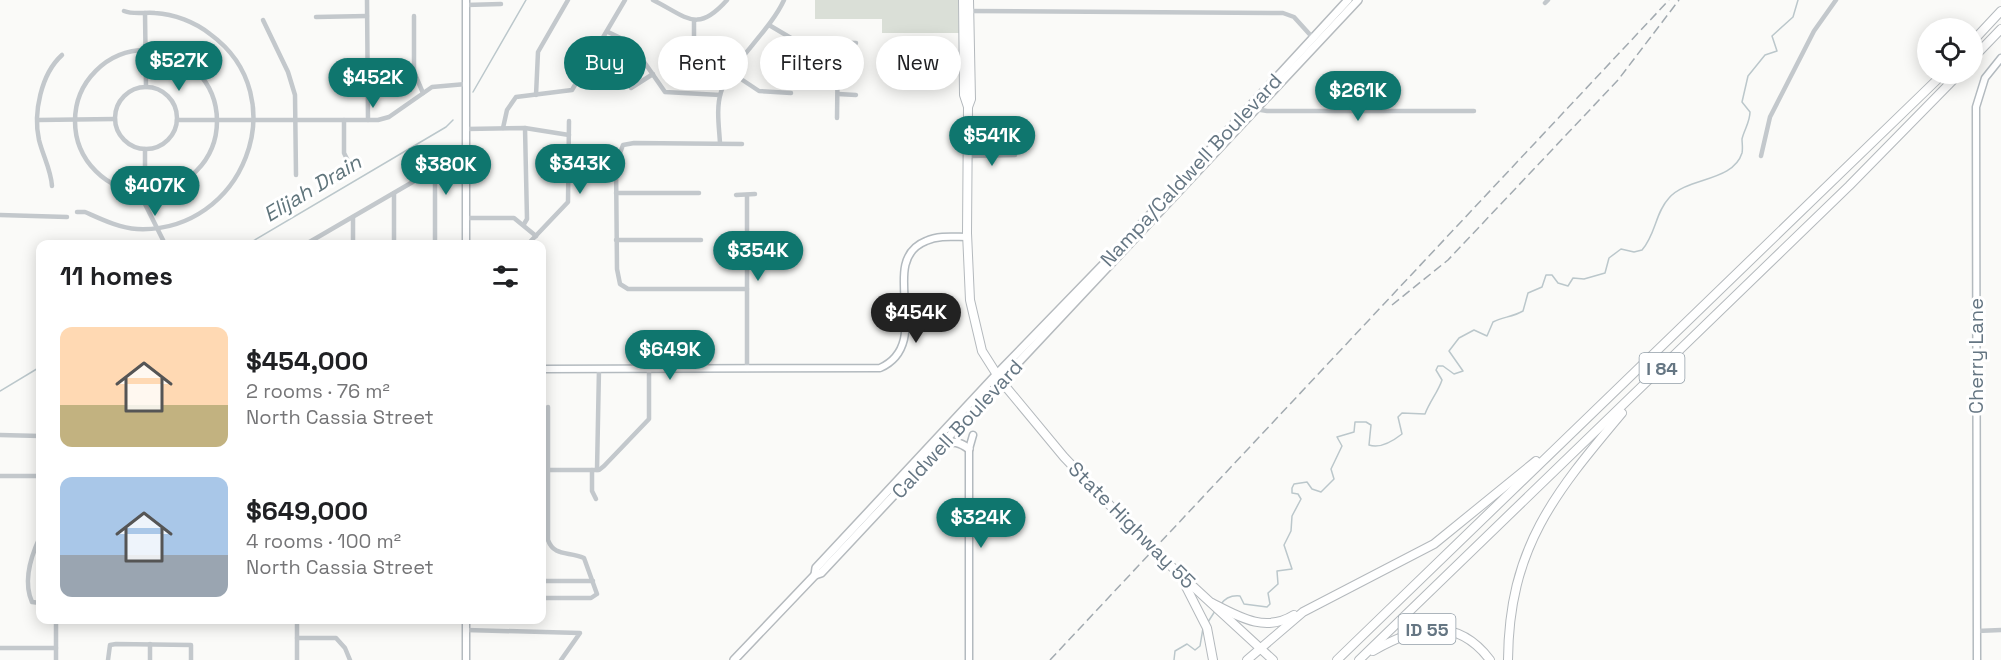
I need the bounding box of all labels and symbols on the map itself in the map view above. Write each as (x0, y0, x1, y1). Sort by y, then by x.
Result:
pin: $527K (137, 41, 221, 92)
pin: $452K (331, 58, 415, 109)
street label: Nampa/Caldwell Boulevard (1095, 68, 1287, 272)
pin: $261K (1316, 71, 1400, 122)
pin: $541K (950, 116, 1034, 167)
pin: $343K (538, 144, 622, 195)
pin: $380K (404, 145, 488, 196)
water label: Elijah Drain (258, 148, 367, 228)
pin: $407K (113, 166, 197, 217)
pin: $354K (716, 231, 800, 282)
pin: $454K (874, 293, 958, 344)
street label: Cherry Lane (1963, 298, 1989, 414)
pin: $649K (628, 330, 712, 381)
road number: I 84 (1640, 353, 1684, 383)
street label: Caldwell Boulevard (886, 354, 1028, 504)
street label: State Highway 55 (1063, 456, 1201, 594)
pin: $324K (939, 498, 1023, 549)
road number: ID 55 (1398, 614, 1456, 644)

